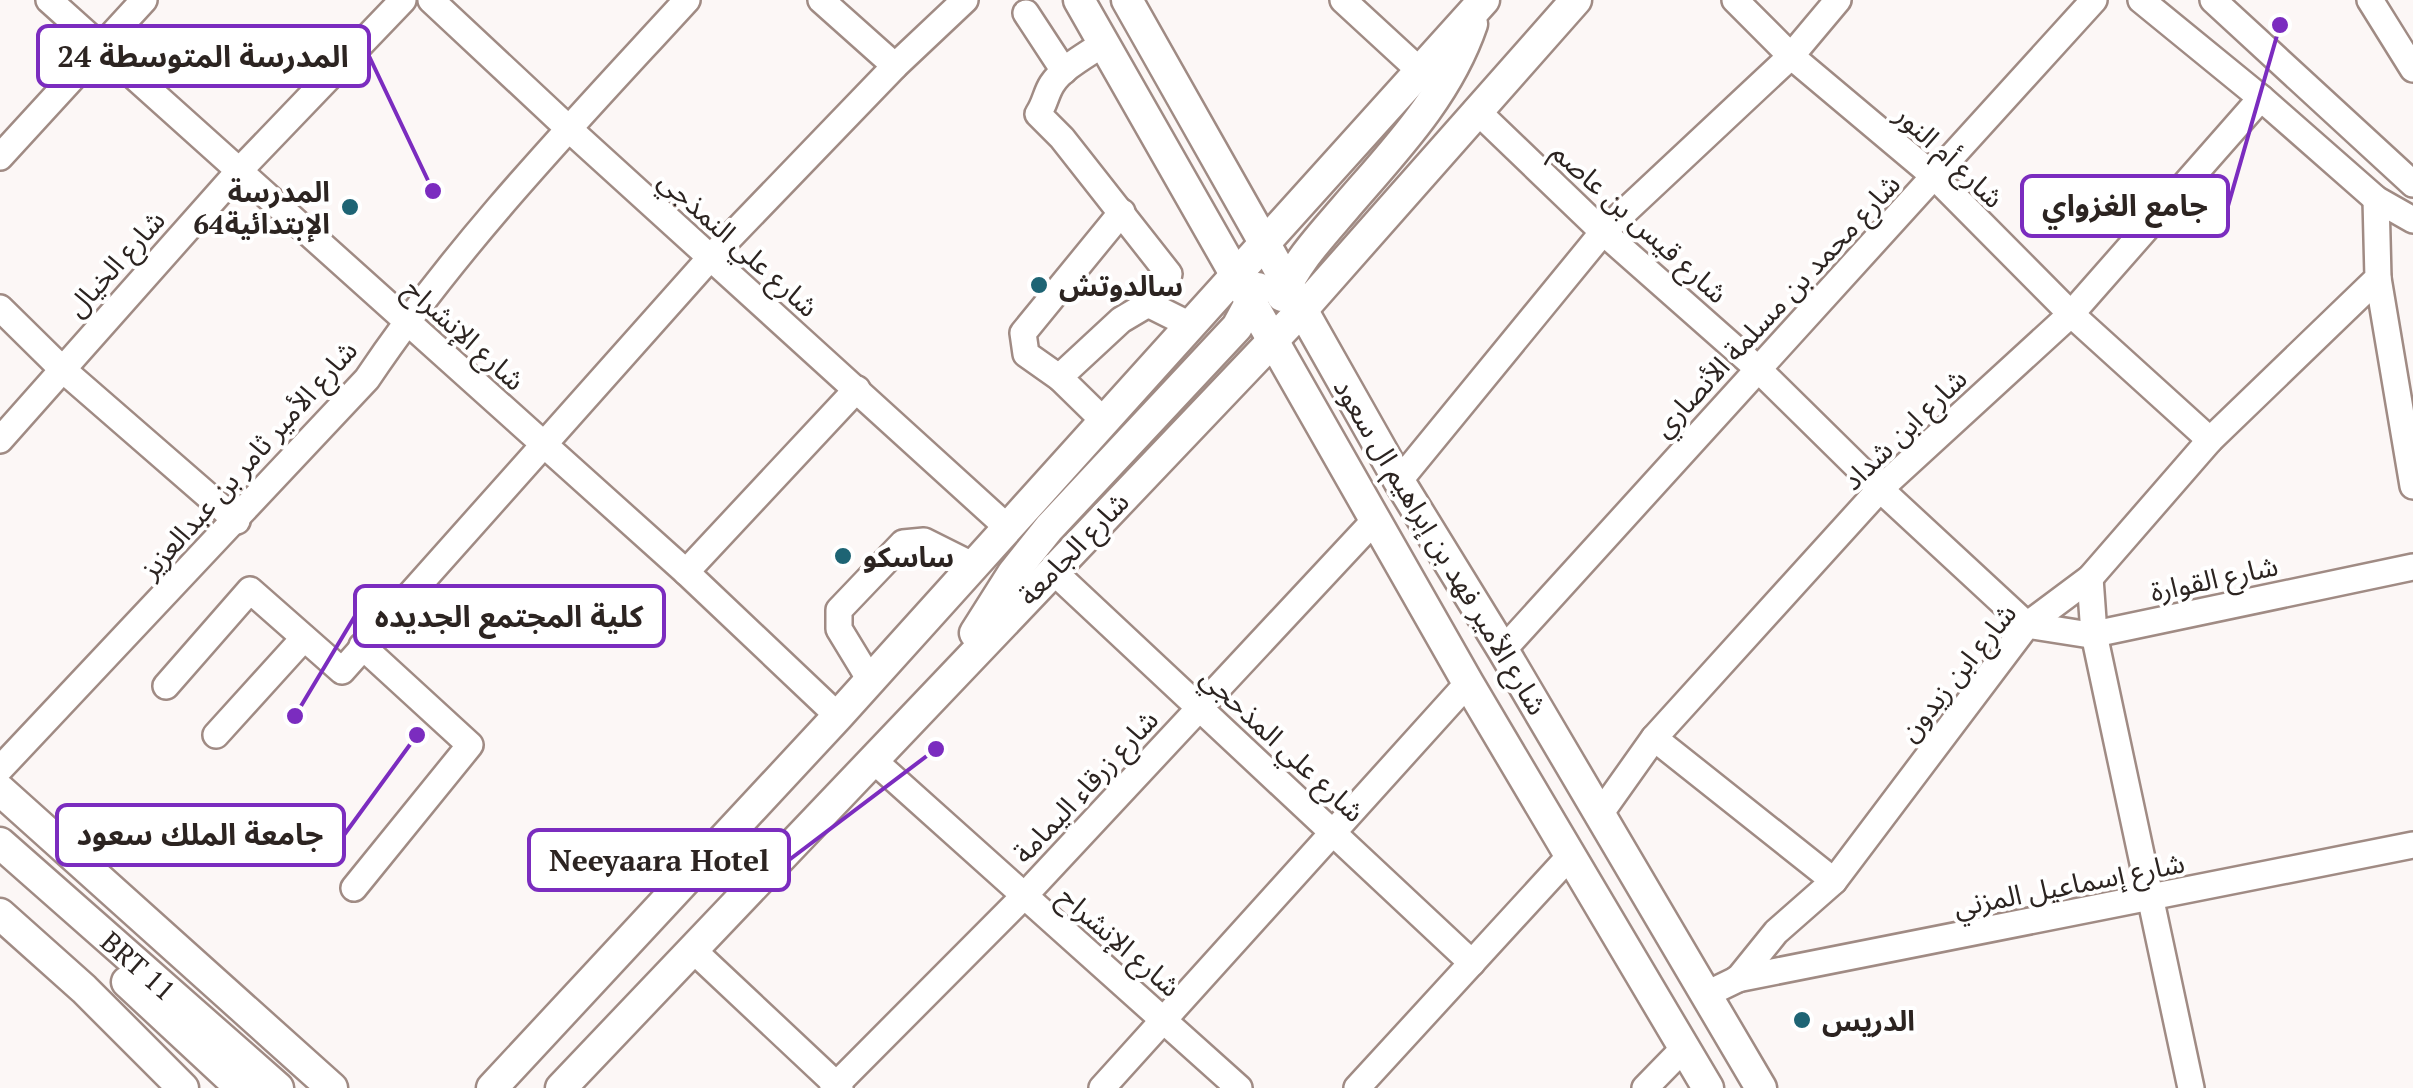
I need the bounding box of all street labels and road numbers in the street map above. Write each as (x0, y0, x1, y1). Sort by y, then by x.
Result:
street label: شارع أم النور (1885, 96, 2012, 218)
street label: شارع قيس بن عاصم (1541, 133, 1736, 314)
street label: شارع علي النمذجي (649, 161, 827, 327)
street label: شارع محمد بن مسلمة الأنصاري (1644, 166, 1910, 447)
street label: شارع الخيال (57, 202, 175, 326)
street label: شارع الإنشراح (395, 270, 533, 400)
street label: شارع الأمير ثامر بن عبدالعزيز (131, 332, 367, 589)
street label: شارع ابن شداد (1834, 360, 1976, 500)
street label: شارع الأمير فهد بن إبراهيم ال سعود (1322, 371, 1556, 723)
street label: شارع الجامعة (1010, 483, 1139, 615)
street label: شارع القوارة (2147, 546, 2282, 612)
street label: شارع ابن زيدون (1890, 595, 2026, 751)
street label: شارع علي المذحجي (1191, 658, 1373, 832)
street label: شارع زرقاء اليمامة (1004, 701, 1168, 873)
street label: شارع إسماعيل المزني (1950, 843, 2188, 928)
street label: شارع الإنشراح (1049, 878, 1189, 1007)
street label: BRT 11 (94, 922, 184, 1008)

